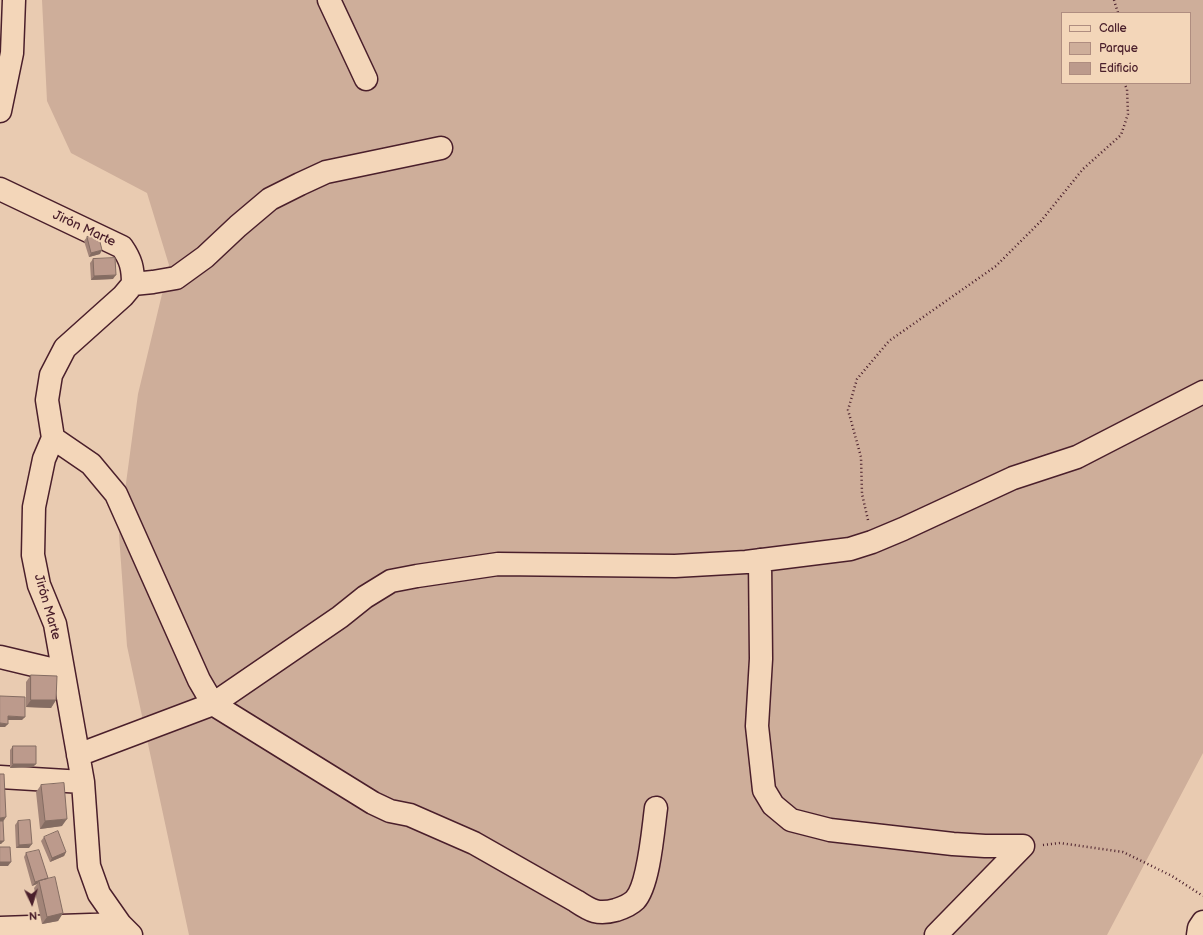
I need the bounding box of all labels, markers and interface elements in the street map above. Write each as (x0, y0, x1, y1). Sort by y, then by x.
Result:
legend (1061, 12, 1191, 84)
text: Calle (1099, 21, 1127, 36)
text: Parque (1099, 41, 1138, 56)
text: Edificio (1099, 61, 1138, 76)
street label: Jirón Marte (50, 208, 118, 250)
street label: Jirón Marte (30, 572, 64, 642)
north arrow (12, 883, 52, 923)
text: N (28, 909, 37, 922)

